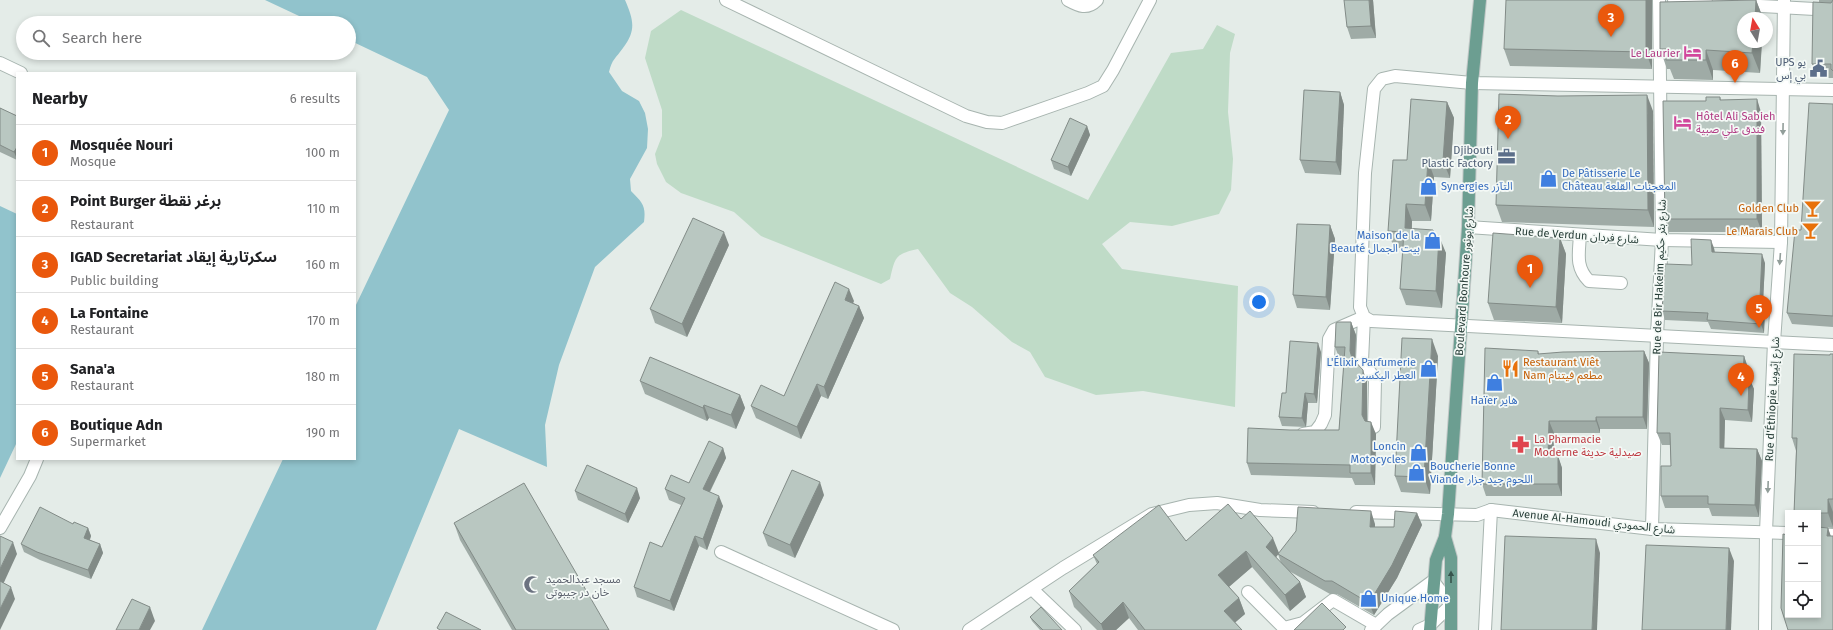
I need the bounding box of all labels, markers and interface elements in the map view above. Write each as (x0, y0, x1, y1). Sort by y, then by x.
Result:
pin: 3 (1598, 4, 1624, 37)
north arrow (1737, 12, 1773, 48)
search box (16, 16, 356, 60)
icon: search (30, 27, 52, 49)
text: Search here (62, 29, 142, 47)
hotel icon: Le Laurier (1683, 43, 1703, 63)
place label: Le Laurier (1631, 47, 1681, 60)
pin: 6 (1722, 50, 1748, 83)
place label: UPS يو بي إس (1775, 56, 1806, 85)
public building icon: UPS يو بي إس (1809, 58, 1829, 78)
text: Nearby (32, 88, 87, 109)
text: 6 results (290, 91, 340, 106)
pin: 2 (1495, 106, 1521, 139)
place label: Hôtel Ali Sabieh فندق علي صبية (1696, 110, 1775, 139)
hotel icon: Hôtel Ali Sabieh فندق علي صبية (1673, 112, 1693, 132)
one-way arrow (1779, 123, 1786, 135)
text: Mosquée Nouri (70, 136, 173, 154)
place label: Djibouti Plastic Factory (1421, 144, 1494, 170)
text: 1 (42, 145, 48, 160)
text: 100 m (305, 145, 340, 160)
office icon: Djibouti Plastic Factory (1496, 146, 1516, 166)
text: Mosque (70, 154, 116, 169)
place label: De Pâtisserie Le Château المعجنات القلعة (1562, 167, 1676, 193)
shop icon: De Pâtisserie Le Château المعجنات القلعة (1539, 169, 1559, 189)
shop icon: Synergies التآزر (1418, 176, 1438, 196)
place label: Synergies التآزر (1441, 180, 1513, 193)
text: Point Burger برغر نقطة (70, 192, 221, 210)
bar icon: Golden Club (1802, 198, 1822, 218)
street label: Rue de Bir Hakeim شارع بئر حكيم (1650, 199, 1671, 355)
text: 2 (42, 201, 48, 216)
text: 110 m (307, 201, 340, 216)
place label: Golden Club (1738, 202, 1799, 215)
street label: Boulevard Bonhoure شارع بونور (1453, 206, 1477, 356)
text: Restaurant (70, 217, 134, 232)
bar icon: Le Marais Club (1801, 221, 1821, 241)
street label: Rue de Verdun شارع فردان (1514, 225, 1640, 247)
place label: Le Marais Club (1726, 225, 1798, 238)
place label: Maison de la Beauté بيت الجمال (1331, 229, 1420, 255)
shop icon: Maison de la Beauté بيت الجمال (1423, 231, 1443, 251)
text: IGAD Secretariat سكرتارية إيقاد (70, 248, 277, 266)
one-way arrow (1776, 253, 1783, 265)
pin: 1 (1517, 255, 1543, 288)
text: 3 (42, 257, 48, 272)
text: 160 m (306, 257, 340, 272)
text: Public building (70, 273, 158, 288)
your location (1249, 292, 1269, 312)
pin: 5 (1746, 295, 1772, 328)
text: La Fontaine (70, 304, 149, 322)
text: 4 (41, 313, 49, 328)
text: 170 m (307, 313, 340, 328)
text: Restaurant (70, 322, 134, 337)
street label: Rue d'Éthiopie شارع إثيوبيا (1762, 336, 1783, 462)
place label: L'Élixir Parfumerie العطر اليكسير (1327, 355, 1416, 382)
place label: Restaurant Viêt Nam مطعم فيتنام (1523, 356, 1603, 384)
shop icon: L'Élixir Parfumerie العطر اليكسير (1419, 358, 1439, 378)
restaurant icon: Restaurant Viêt Nam مطعم فيتنام (1500, 358, 1520, 378)
text: Sana'a (70, 360, 115, 378)
pin: 4 (1728, 363, 1754, 396)
text: 5 (42, 369, 48, 384)
text: 180 m (305, 369, 340, 384)
shop icon: Haïer هاير (1484, 372, 1504, 392)
text: Restaurant (70, 378, 134, 393)
place label: Haïer هاير (1471, 394, 1517, 407)
text: Boutique Adn (70, 416, 163, 434)
text: 6 (41, 425, 49, 440)
text: 190 m (306, 425, 340, 440)
place label: La Pharmacie Moderne صيدلية حديثة (1534, 433, 1641, 459)
text: Supermarket (70, 434, 146, 449)
pharmacy icon: La Pharmacie Moderne صيدلية حديثة (1511, 435, 1531, 455)
place label: Loncin Motocycles (1351, 440, 1406, 466)
shop icon: Loncin Motocycles (1409, 442, 1429, 462)
place label: Boucherie Bonne Viande اللحوم جيد جزار (1430, 460, 1533, 487)
shop icon: Boucherie Bonne Viande اللحوم جيد جزار (1407, 462, 1427, 482)
one-way arrow (1765, 481, 1771, 494)
street label: Avenue Al-Hamoudi شارع الحمودي (1512, 506, 1676, 539)
map controls (1785, 510, 1821, 618)
button: + (1785, 510, 1821, 546)
button: − (1785, 546, 1821, 582)
one-way arrow (1448, 570, 1454, 583)
place label: مسجد عبدالحمید خان در جیبوتی (546, 573, 621, 599)
mosque icon: مسجد عبدالحمید خان در جیبوتی (523, 575, 543, 595)
button: locate (1785, 582, 1821, 618)
shop icon: Unique Home (1358, 588, 1378, 608)
place label: Unique Home (1381, 592, 1449, 605)

